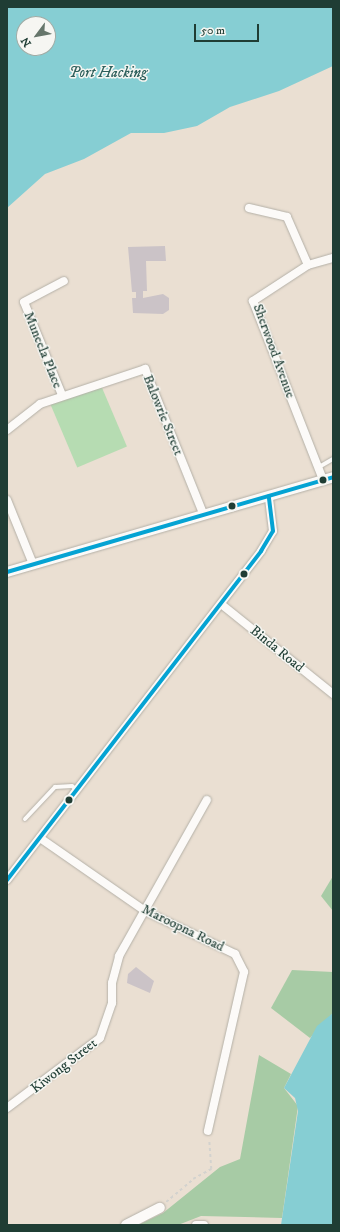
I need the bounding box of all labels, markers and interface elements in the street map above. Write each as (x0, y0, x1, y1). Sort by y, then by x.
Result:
north arrow (16, 16, 56, 56)
scale bar (196, 16, 261, 42)
text: 50 m (201, 23, 225, 38)
text: N (18, 34, 35, 49)
water label: Port Hacking (69, 64, 147, 82)
street label: Sherwood Avenue (249, 302, 299, 400)
street label: Muneela Place (20, 309, 66, 391)
street label: Balowrie Street (139, 372, 187, 458)
unlabelled marker (318, 475, 328, 485)
unlabelled marker (227, 501, 237, 511)
unlabelled marker (239, 569, 249, 579)
street label: Binda Road (247, 622, 307, 676)
unlabelled marker (64, 795, 74, 805)
street label: Maroopna Road (139, 901, 227, 955)
street label: Kiwong Street (28, 1035, 100, 1097)

